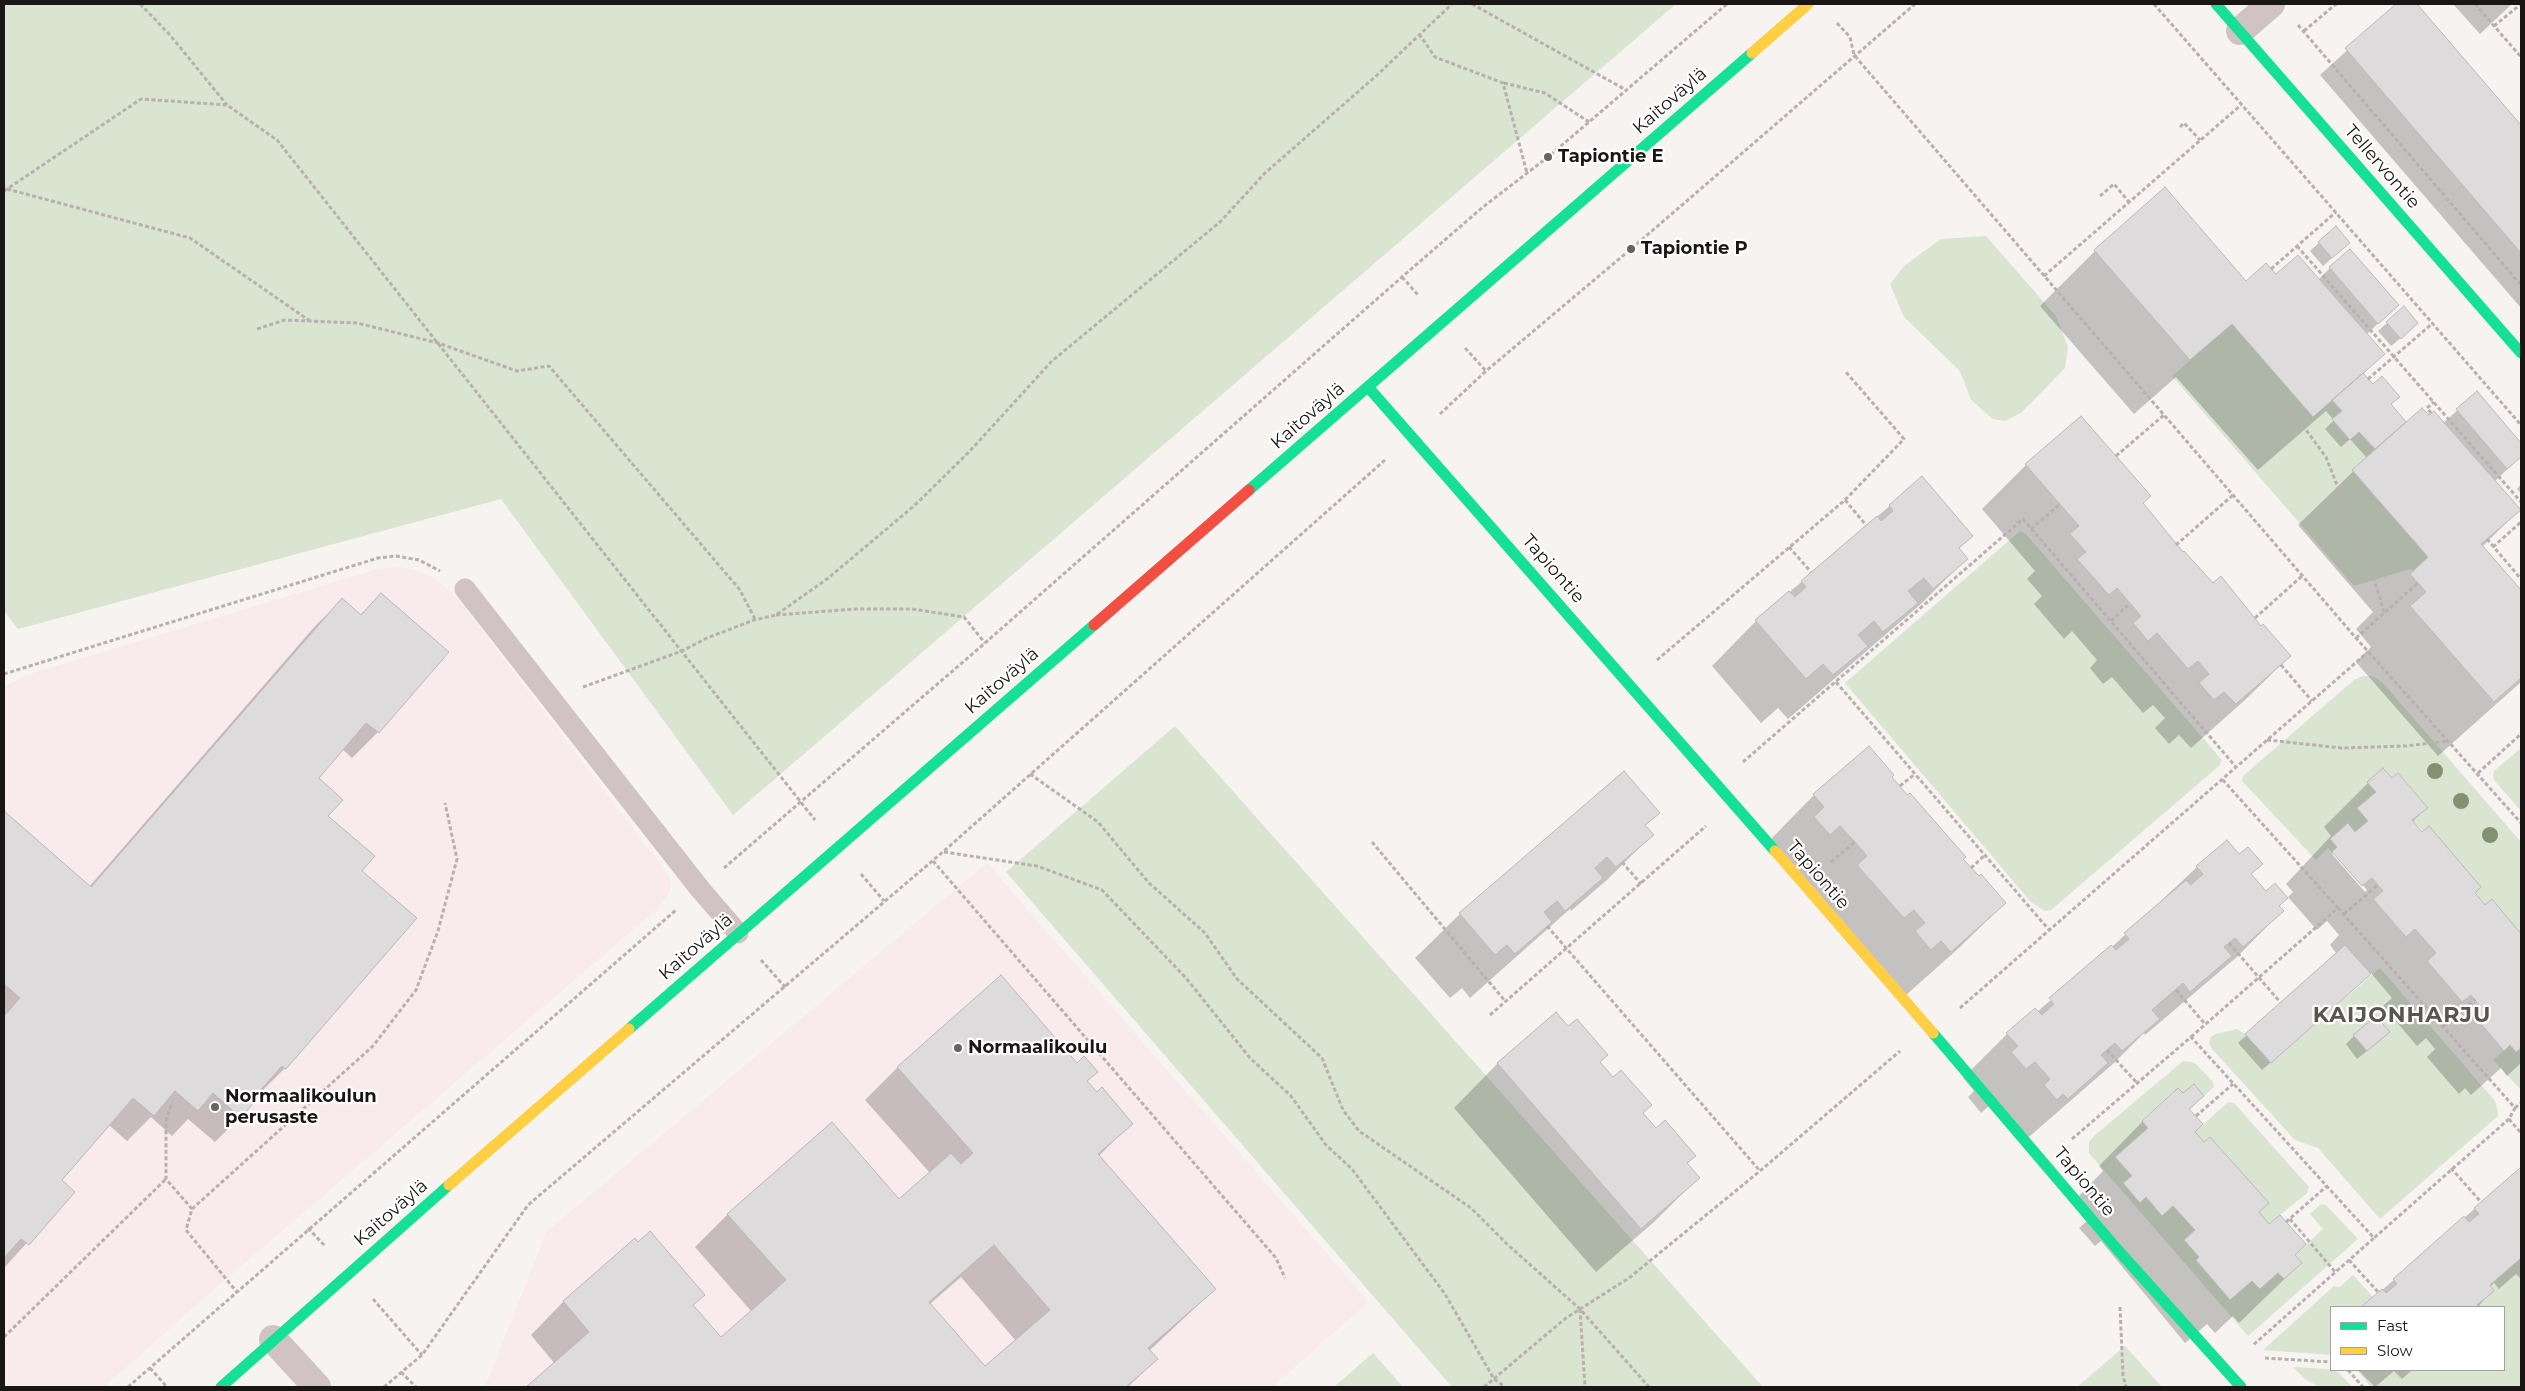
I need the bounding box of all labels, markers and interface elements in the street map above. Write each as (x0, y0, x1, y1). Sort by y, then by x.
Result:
street label: Kaitoväylä (1629, 63, 1711, 139)
street label: Tellervontie (2340, 121, 2424, 213)
place label: Tapiontie E (1558, 146, 1664, 168)
marker: Tapiontie E (1542, 151, 1554, 163)
place label: Tapiontie P (1641, 238, 1748, 260)
marker: Tapiontie P (1625, 243, 1637, 255)
street label: Kaitoväylä (1267, 378, 1349, 454)
street label: Tapiontie (1517, 530, 1589, 608)
street label: Kaitoväylä (961, 643, 1043, 719)
street label: Tapiontie (1782, 836, 1854, 914)
street label: Kaitoväylä (655, 909, 737, 985)
district label: KAIJONHARJU (2311, 1003, 2493, 1029)
place label: Normaalikoulu (968, 1037, 1107, 1059)
marker: Normaalikoulu (952, 1042, 964, 1054)
place label: Normaalikoulun perusaste (225, 1086, 377, 1128)
marker: Normaalikoulun perusaste (209, 1101, 221, 1113)
street label: Tapiontie (2049, 1143, 2119, 1221)
street label: Kaitoväylä (350, 1175, 432, 1251)
legend (2330, 1306, 2505, 1371)
text: Fast (2377, 1316, 2408, 1335)
text: Slow (2377, 1341, 2413, 1360)

